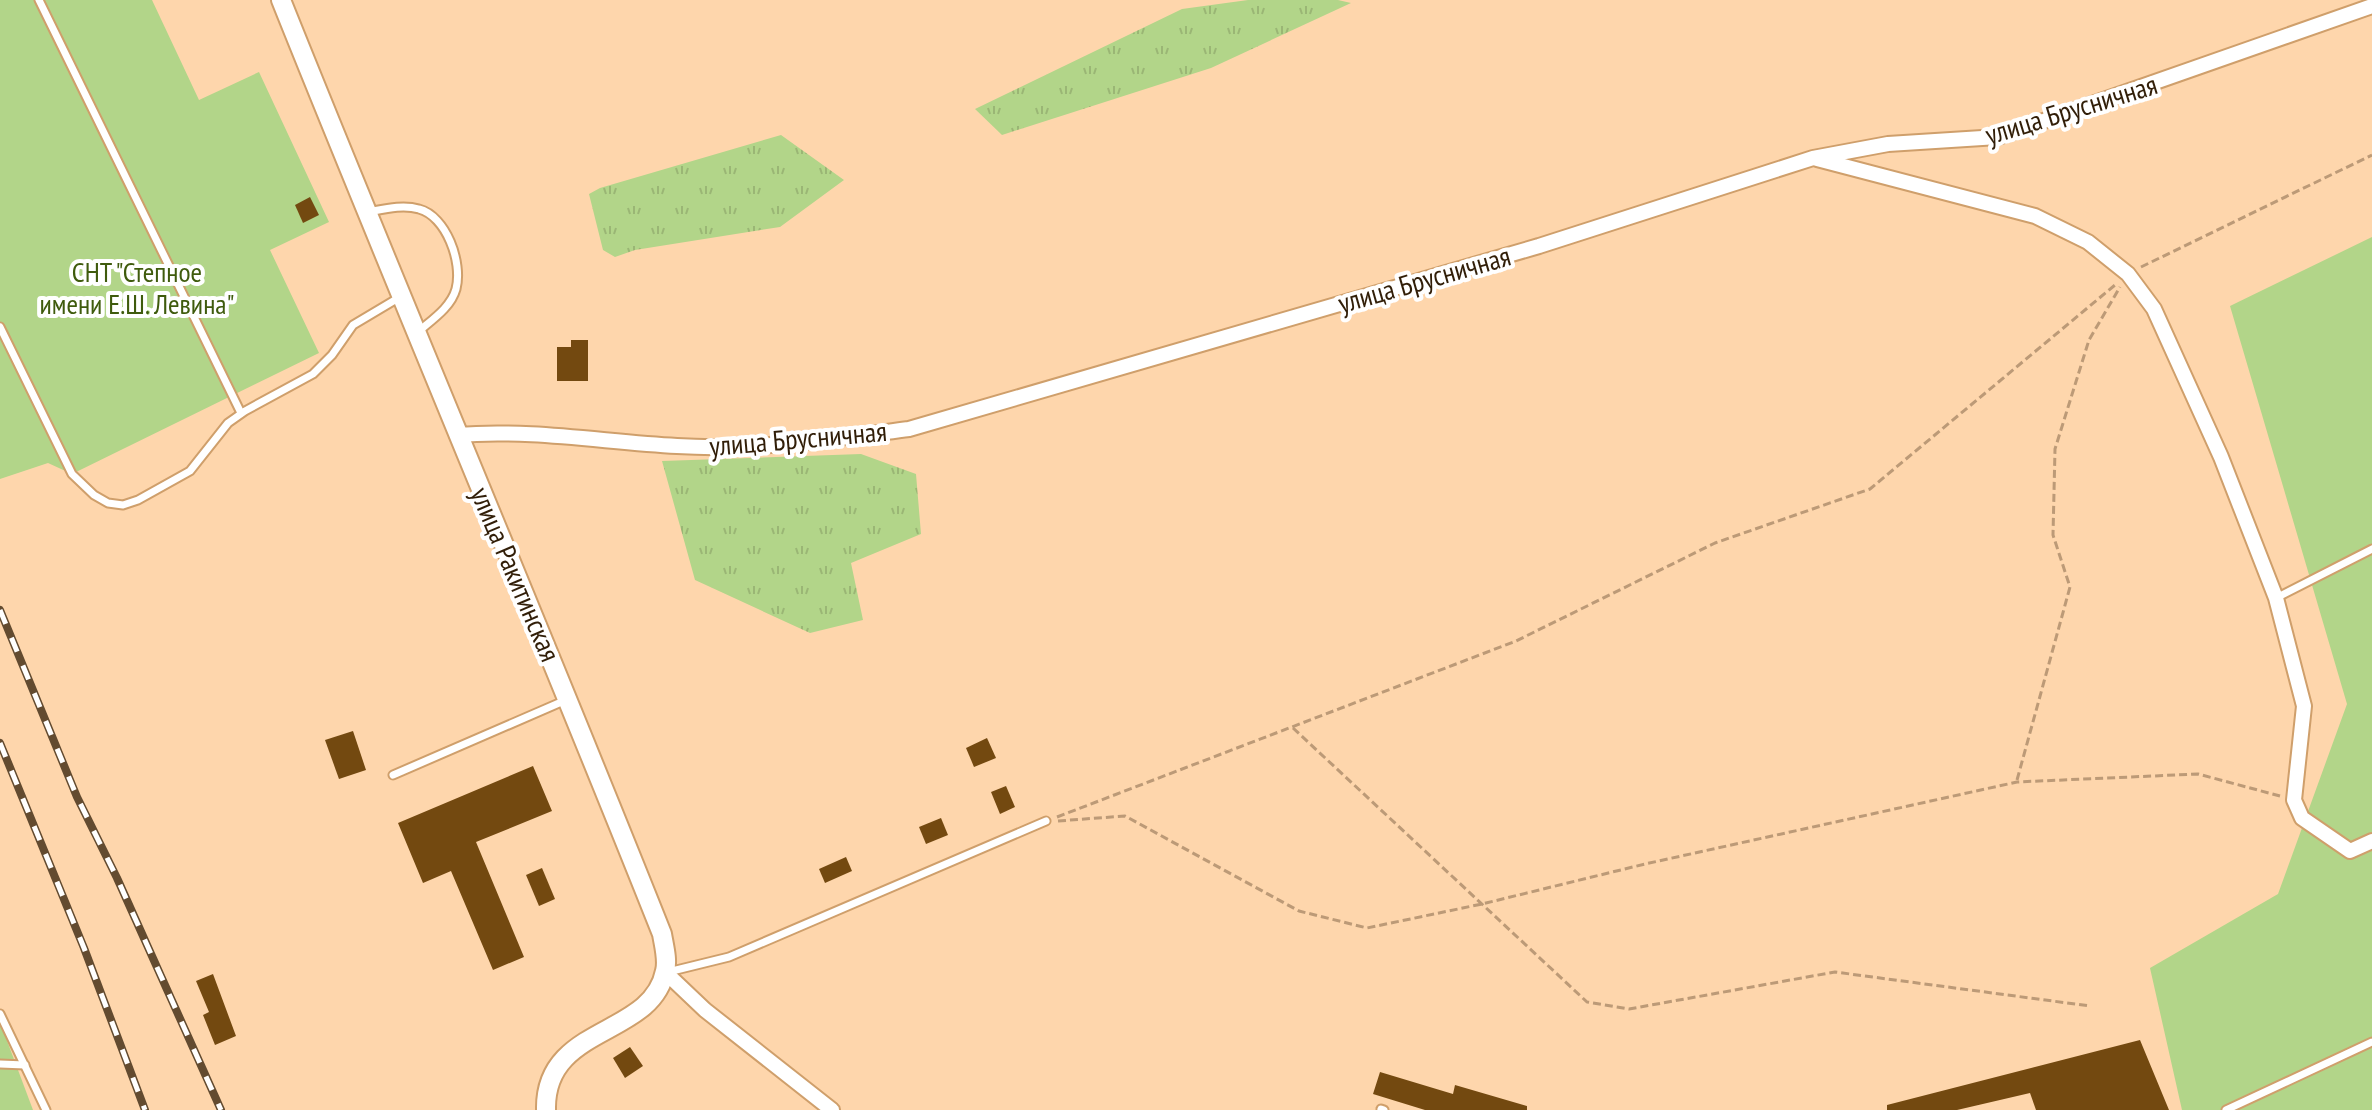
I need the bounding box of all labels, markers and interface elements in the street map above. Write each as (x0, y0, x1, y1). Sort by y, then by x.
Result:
street label: улица Брусничная (1981, 65, 2161, 153)
street label: улица Брусничная (1333, 237, 1515, 321)
park label: СНТ "Степное имени Е.Ш. Левина" (39, 253, 235, 322)
street label: улица Брусничная (708, 412, 888, 464)
street label: улица Ракитинская (463, 481, 569, 667)

